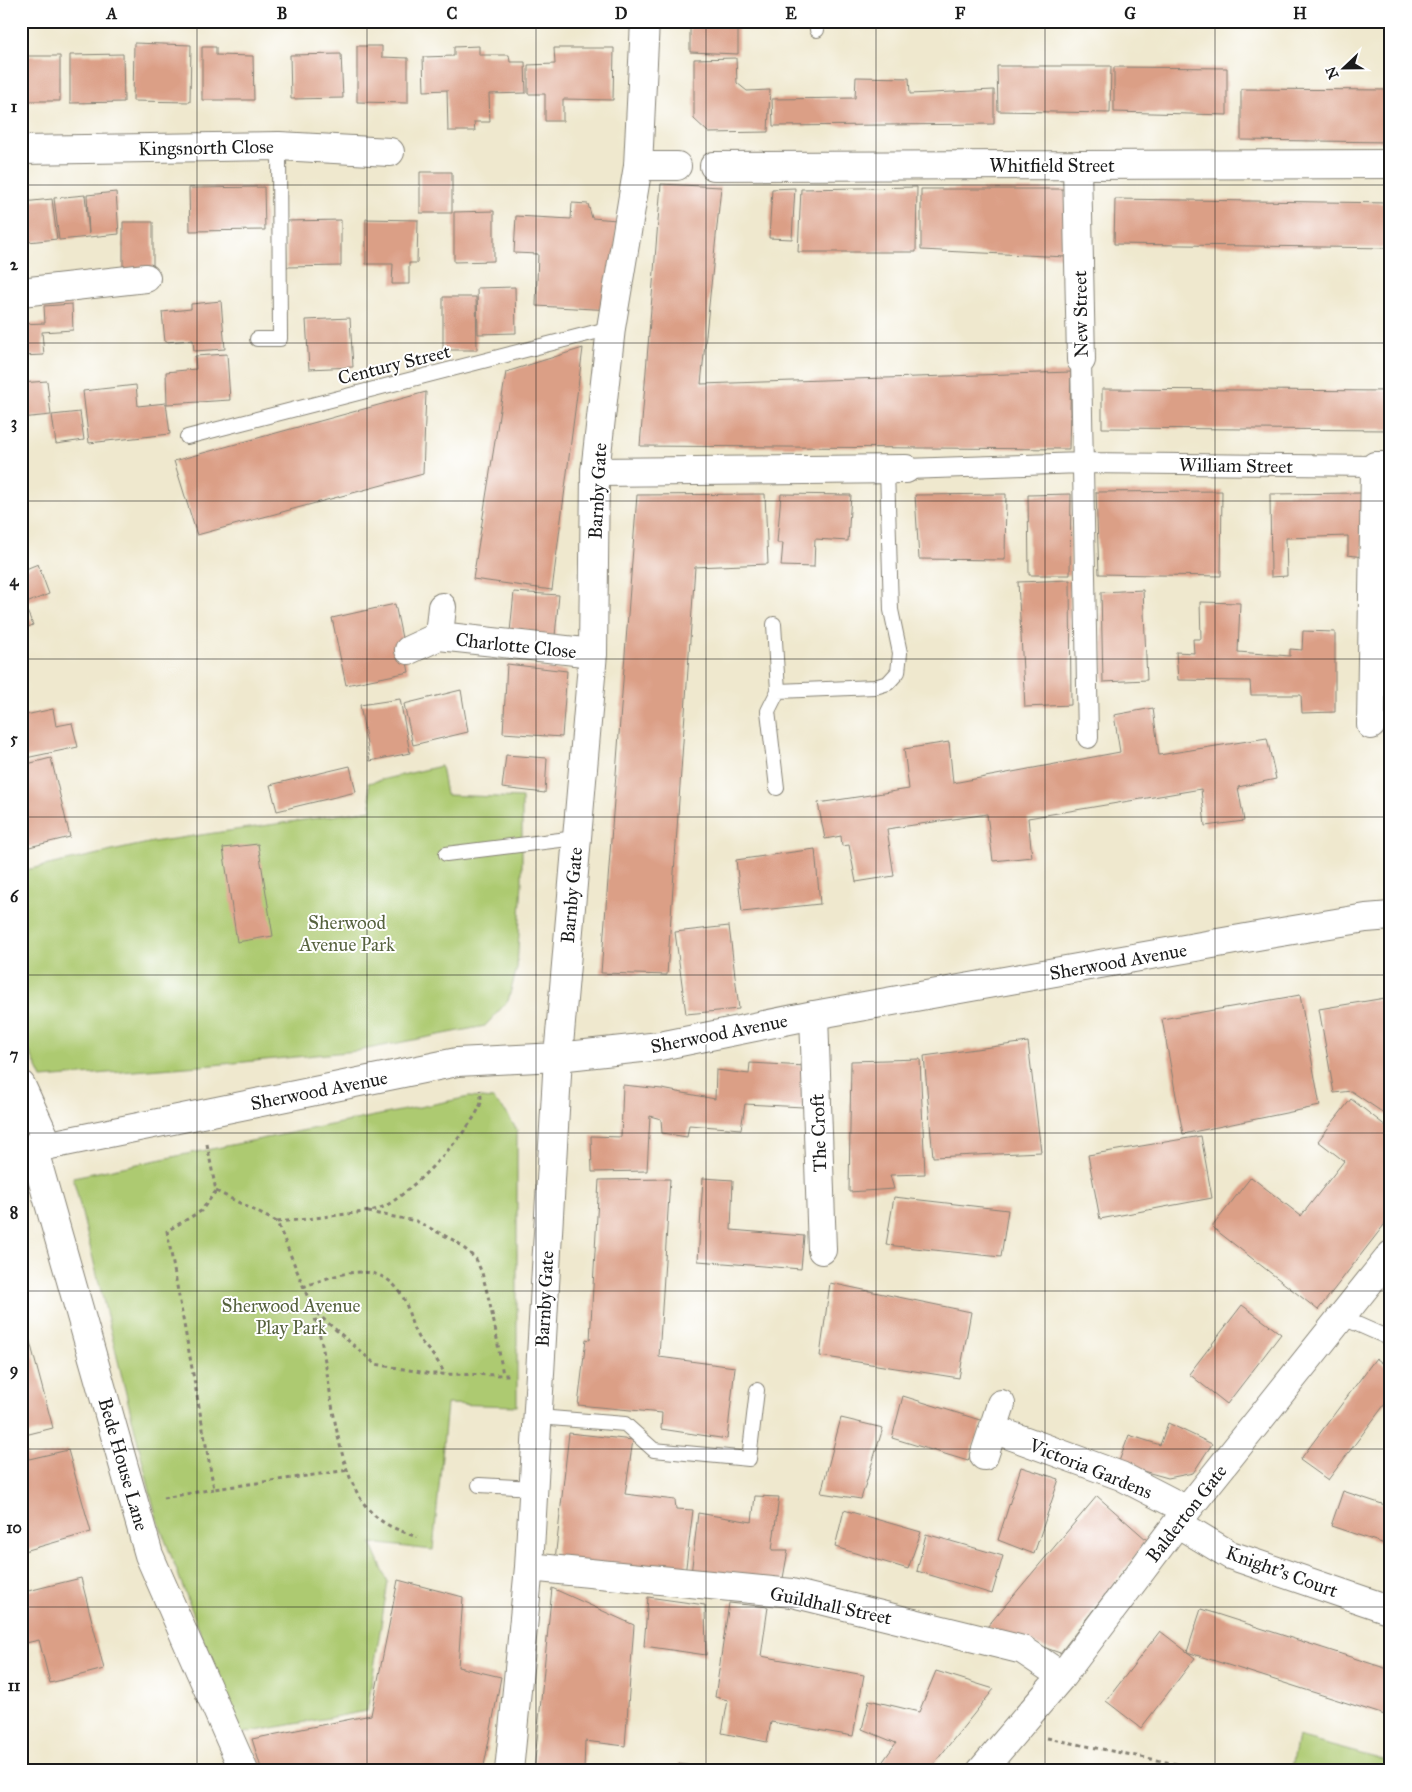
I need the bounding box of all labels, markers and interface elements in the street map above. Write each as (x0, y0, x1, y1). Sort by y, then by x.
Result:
text: A (106, 4, 118, 23)
text: B (277, 4, 287, 23)
text: C (447, 4, 458, 23)
text: D (615, 4, 628, 23)
text: E (785, 4, 797, 23)
text: F (955, 4, 966, 23)
text: G (1124, 4, 1136, 23)
text: H (1293, 4, 1307, 23)
north arrow (1320, 42, 1370, 92)
text: N (1322, 64, 1343, 81)
text: 1 (11, 97, 18, 116)
street label: Kingsnorth Close (138, 135, 274, 161)
street label: Whitfield Street (989, 154, 1115, 177)
text: 2 (10, 255, 19, 274)
street label: New Street (1068, 270, 1093, 358)
street label: Century Street (335, 339, 453, 390)
text: 3 (11, 413, 17, 433)
street label: Barnby Gate (583, 442, 612, 540)
street label: William Street (1179, 453, 1293, 478)
text: 4 (10, 571, 20, 591)
street label: Charlotte Close (454, 628, 578, 663)
text: 5 (10, 729, 18, 748)
street label: Barnby Gate (556, 846, 587, 944)
text: 6 (10, 887, 19, 906)
park label: Sherwood Avenue Park (298, 911, 395, 956)
street label: Sherwood Avenue (1048, 938, 1189, 985)
street label: Sherwood Avenue (649, 1009, 790, 1058)
text: 7 (10, 1045, 19, 1064)
street label: Sherwood Avenue (249, 1066, 390, 1115)
street label: The Croft (806, 1093, 831, 1173)
text: 8 (10, 1203, 18, 1222)
street label: Barnby Gate (530, 1250, 559, 1348)
park label: Sherwood Avenue Play Park (221, 1294, 361, 1339)
text: 9 (10, 1360, 18, 1380)
street label: Bede House Lane (94, 1395, 154, 1533)
street label: Victoria Gardens (1025, 1433, 1156, 1504)
street label: Balderton Gate (1141, 1460, 1232, 1567)
text: 10 (6, 1518, 22, 1537)
street label: Knight's Court (1222, 1541, 1341, 1603)
street label: Guildhall Street (768, 1581, 894, 1630)
text: 11 (8, 1676, 21, 1695)

